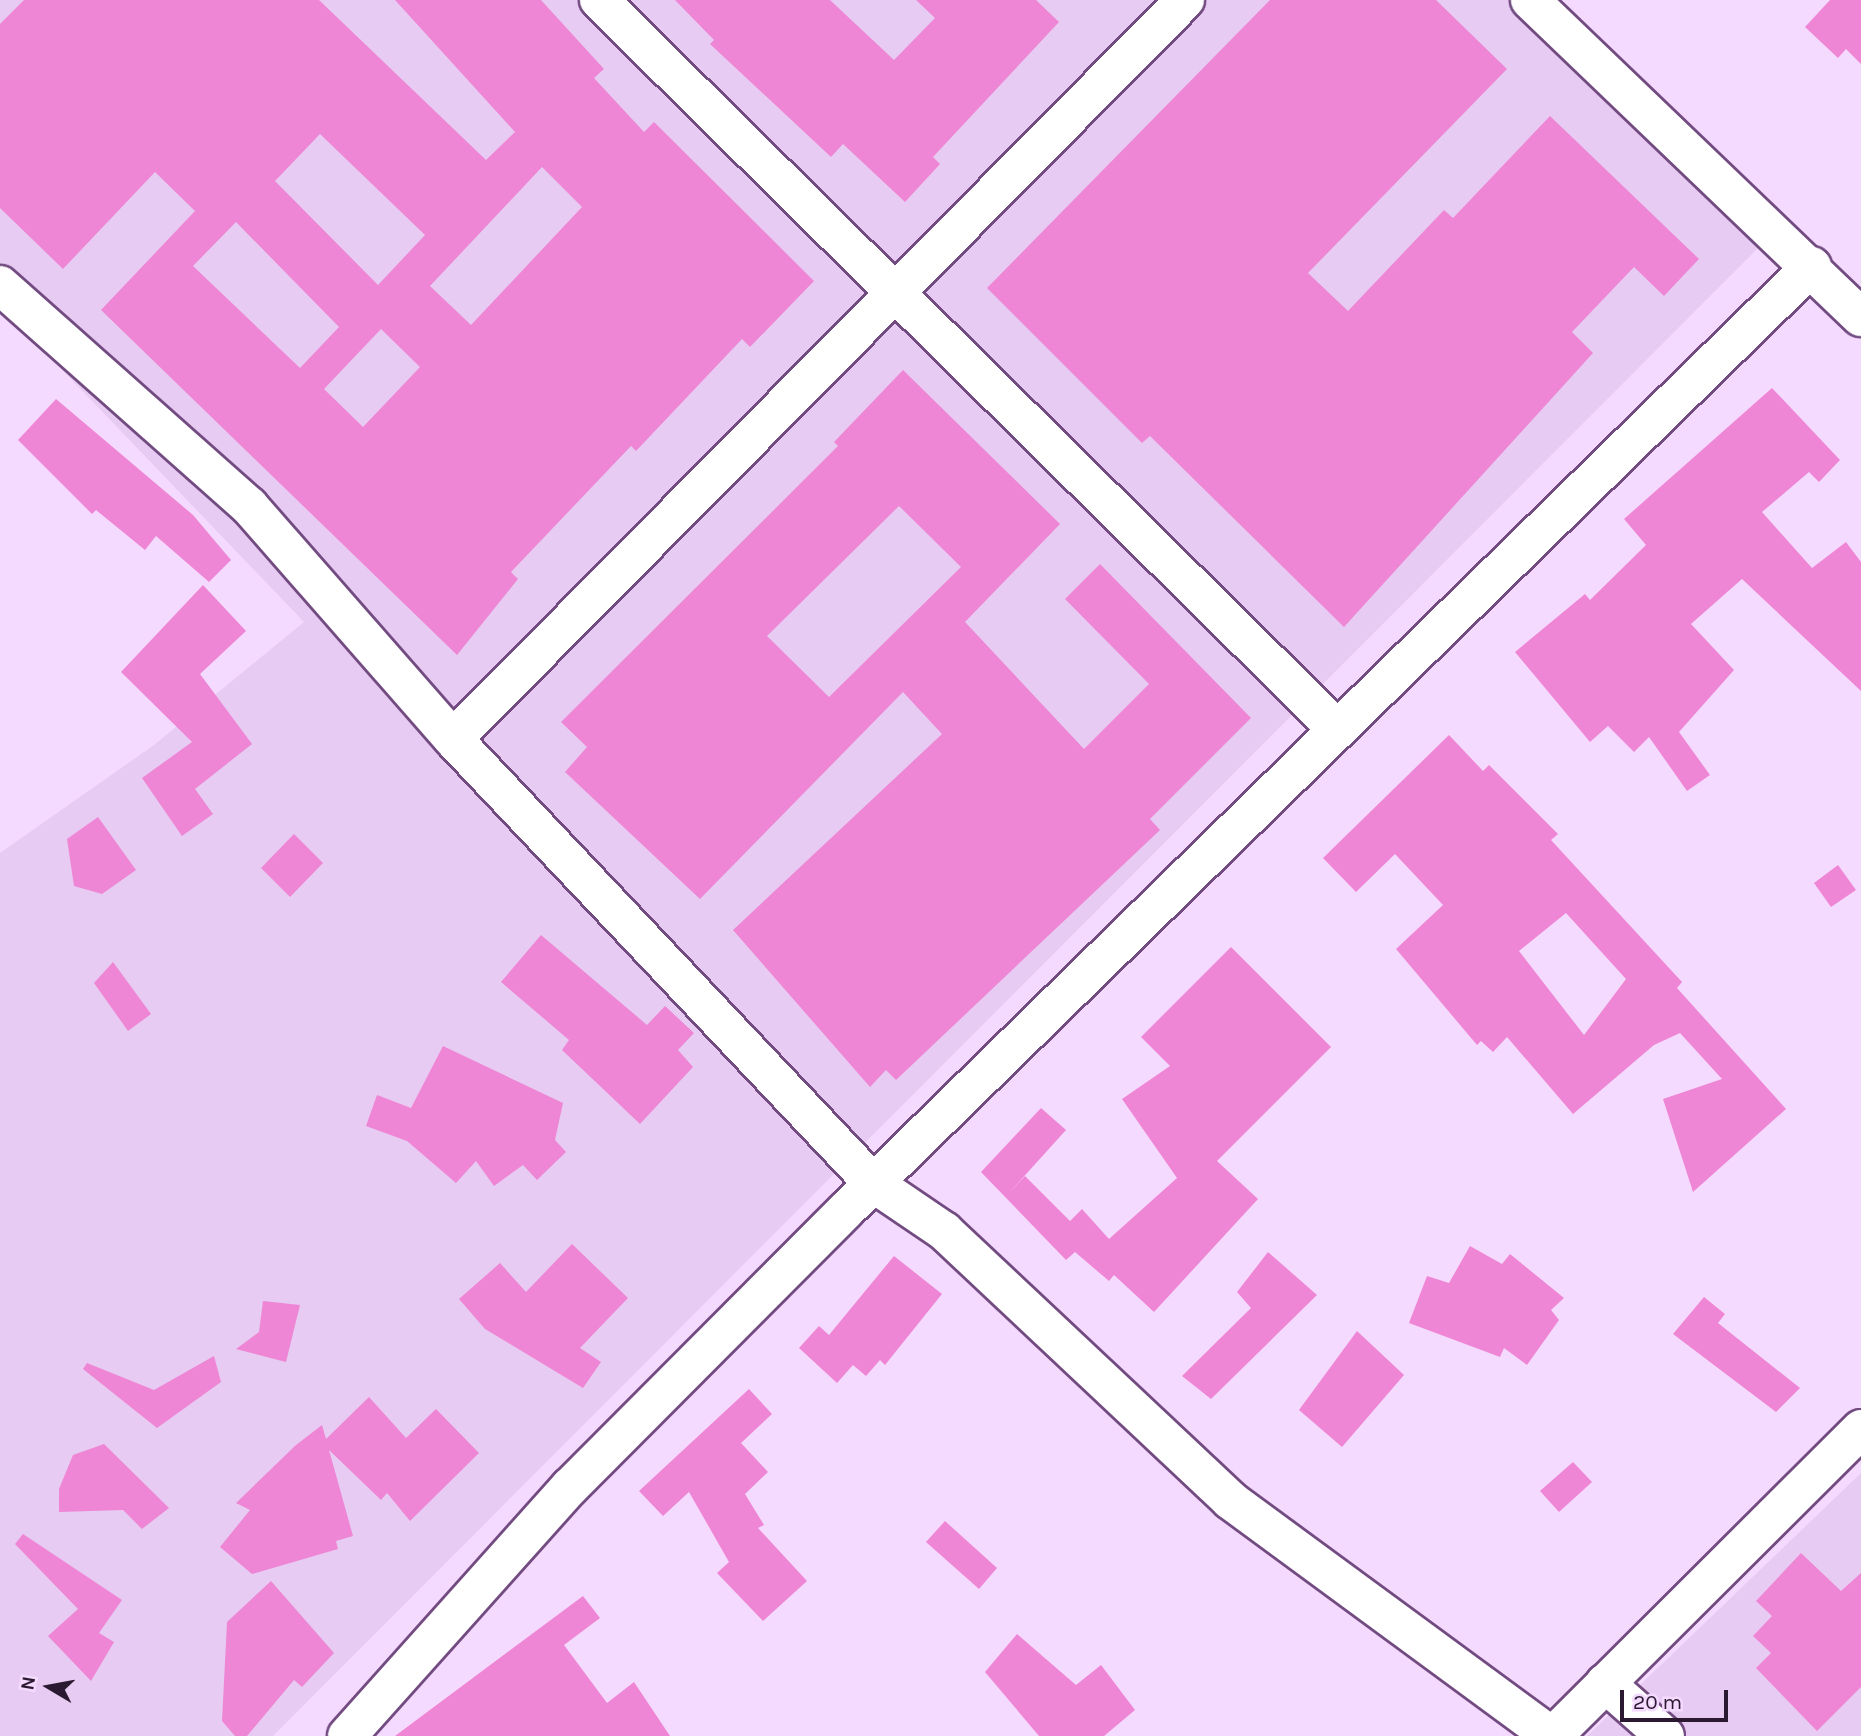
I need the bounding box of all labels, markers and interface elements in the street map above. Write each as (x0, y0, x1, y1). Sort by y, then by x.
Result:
north arrow (14, 1652, 84, 1722)
text: N (16, 1675, 40, 1692)
scale bar (1623, 1676, 1731, 1720)
text: 20 m (1633, 1690, 1682, 1714)

